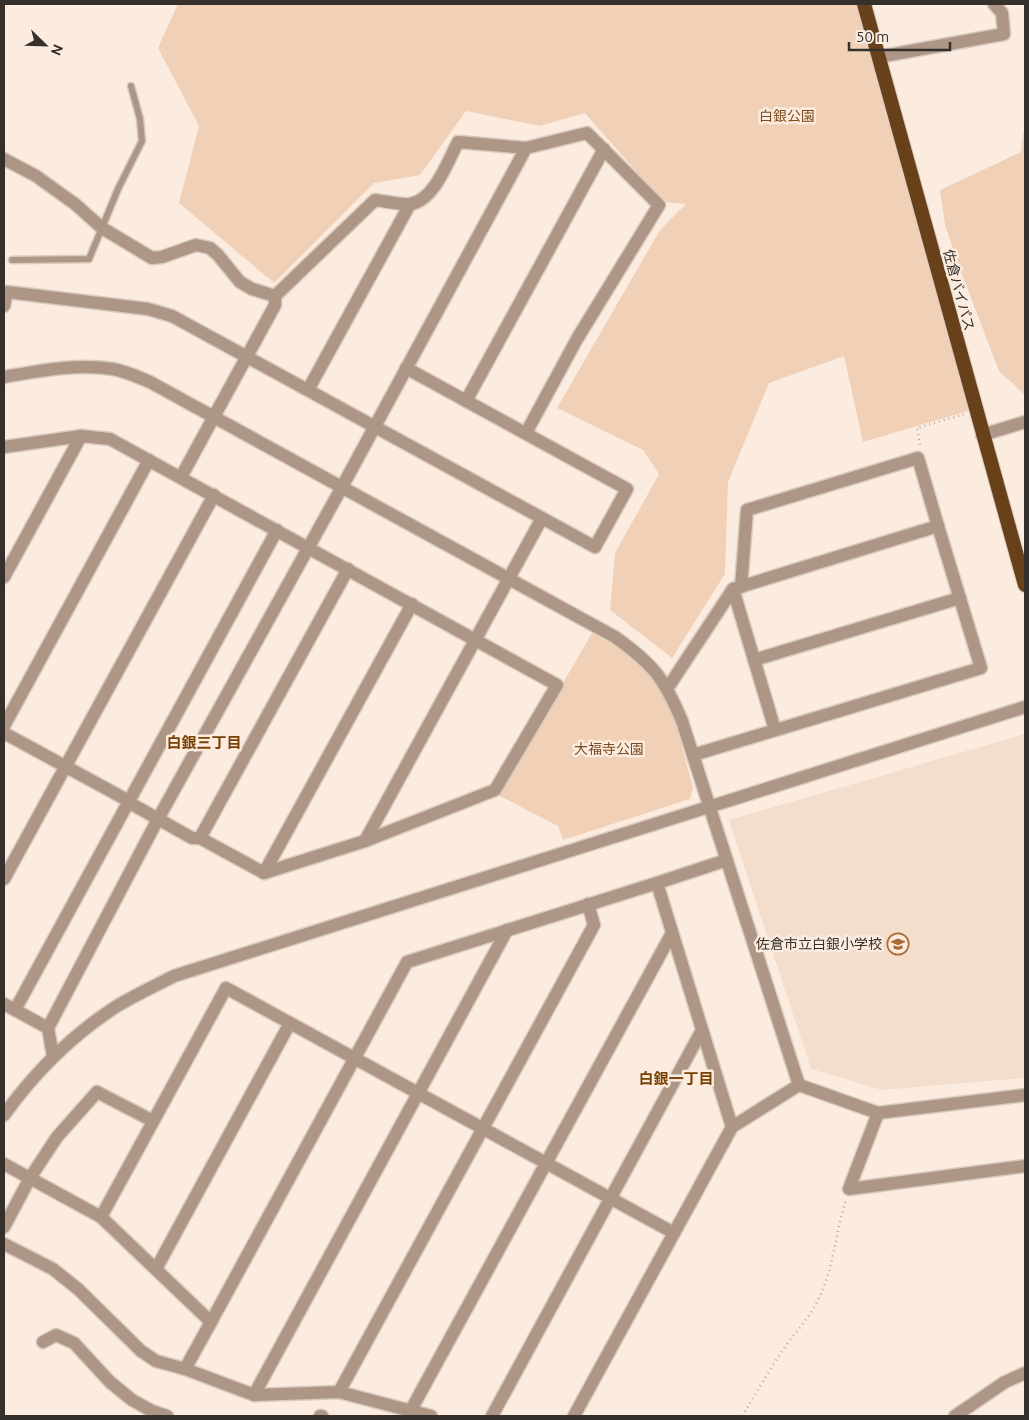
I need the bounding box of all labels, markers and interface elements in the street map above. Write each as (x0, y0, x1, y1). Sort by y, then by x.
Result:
north arrow (20, 20, 70, 70)
scale bar (849, 20, 950, 52)
text: 50 m (856, 28, 889, 45)
text: N (48, 42, 66, 58)
park label: 白銀公園 (759, 108, 815, 124)
street label: 佐倉バイパス (940, 247, 978, 333)
district label: 白銀三丁目 (166, 734, 242, 751)
park label: 大福寺公園 (574, 741, 644, 757)
school or university icon: 佐倉市立白銀小学校 (886, 932, 910, 956)
place label: 佐倉市立白銀小学校 (756, 936, 882, 952)
district label: 白銀一丁目 (638, 1070, 714, 1087)

